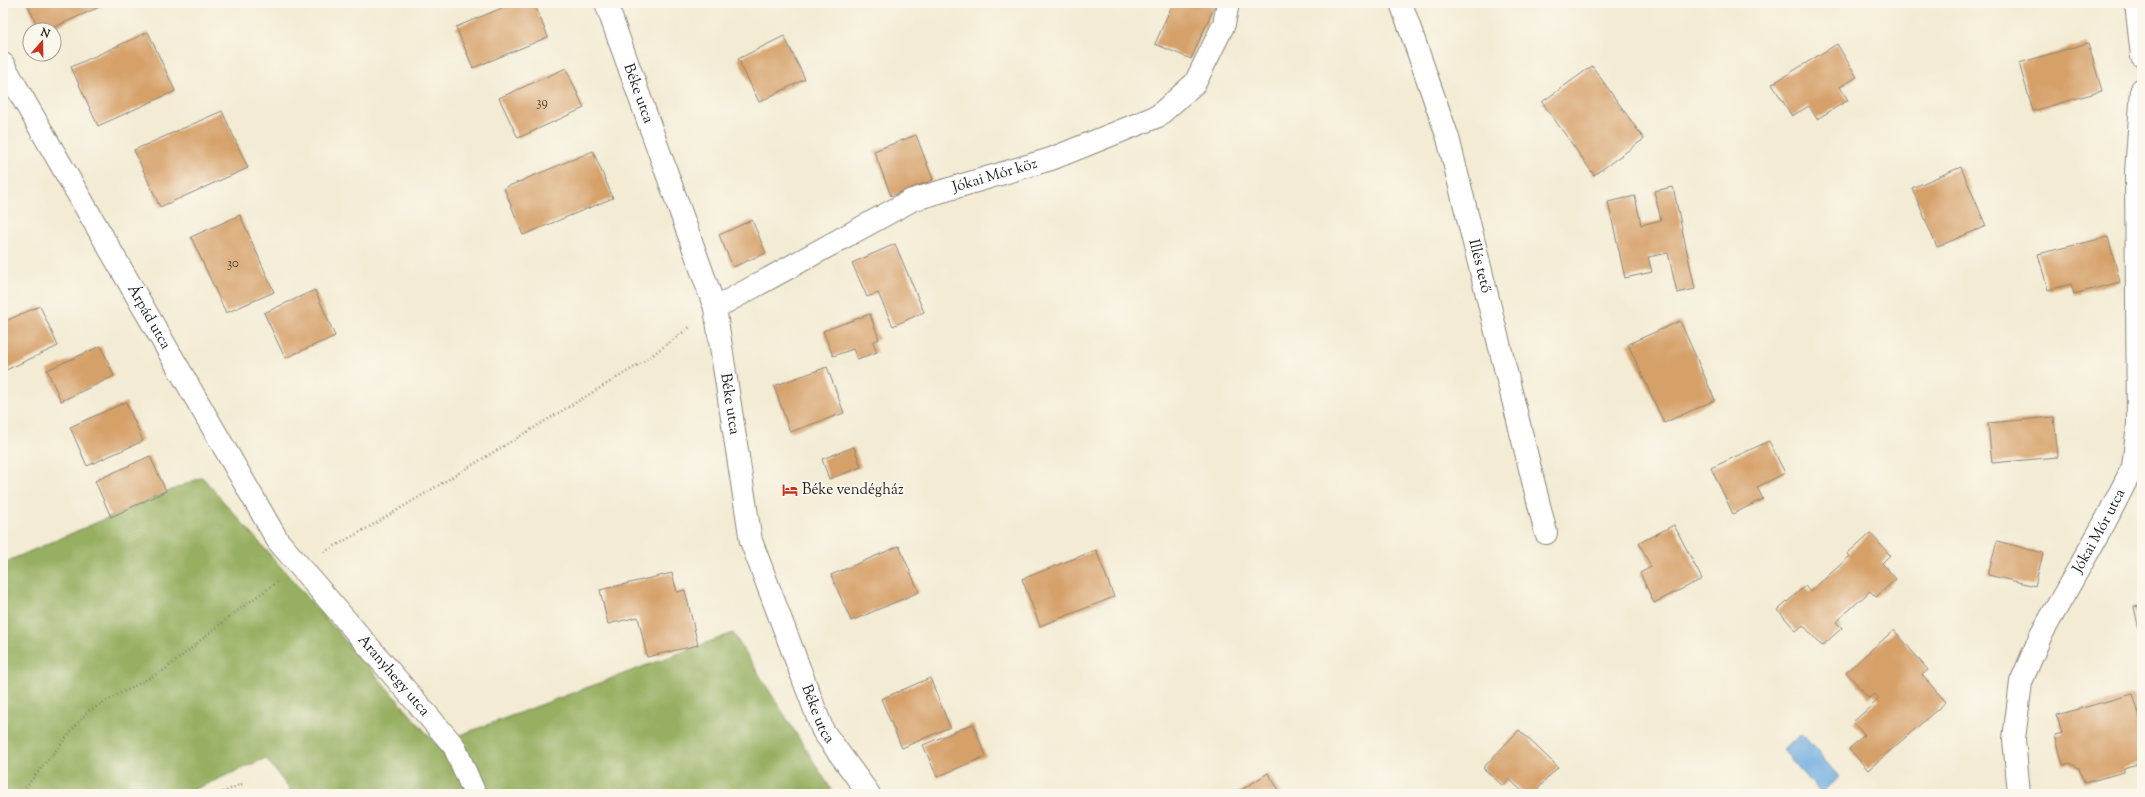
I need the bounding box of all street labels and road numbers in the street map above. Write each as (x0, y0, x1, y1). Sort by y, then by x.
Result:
street label: Béke utca (618, 61, 659, 126)
street label: Jókai Mór köz (949, 153, 1040, 198)
street label: Illés tető (1463, 237, 1497, 295)
street label: Árpád utca (122, 280, 176, 353)
street label: Béke utca (715, 372, 745, 436)
street label: Jókai Mór utca (2067, 485, 2131, 578)
street label: Aranyhegy utca (353, 630, 435, 721)
street label: Béke utca (796, 682, 839, 748)

